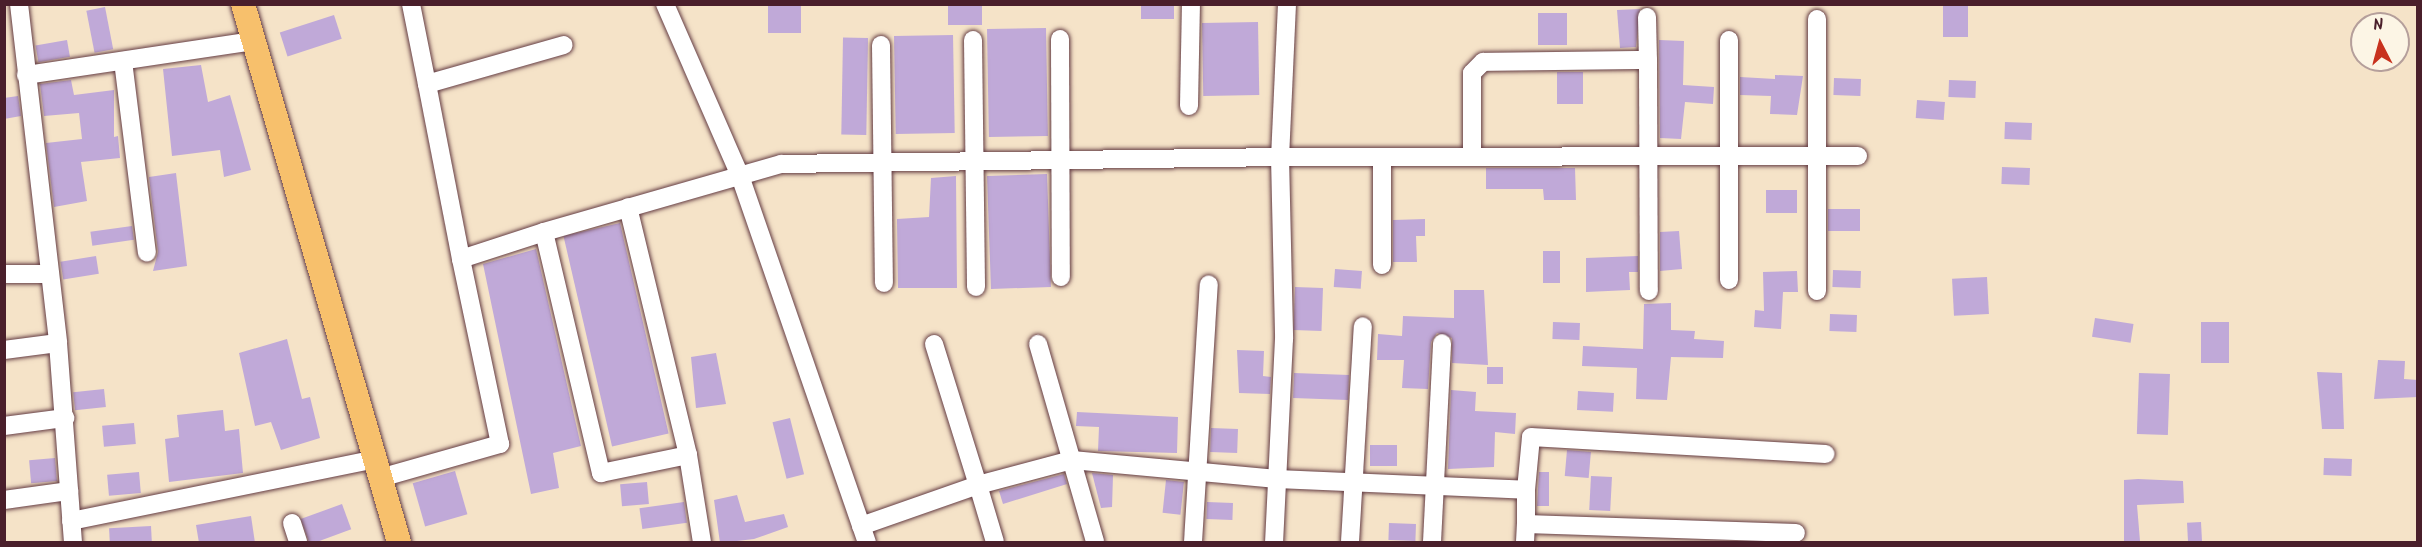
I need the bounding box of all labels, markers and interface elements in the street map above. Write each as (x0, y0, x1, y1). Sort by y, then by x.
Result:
north arrow (2350, 12, 2410, 72)
text: N (2372, 13, 2385, 39)

